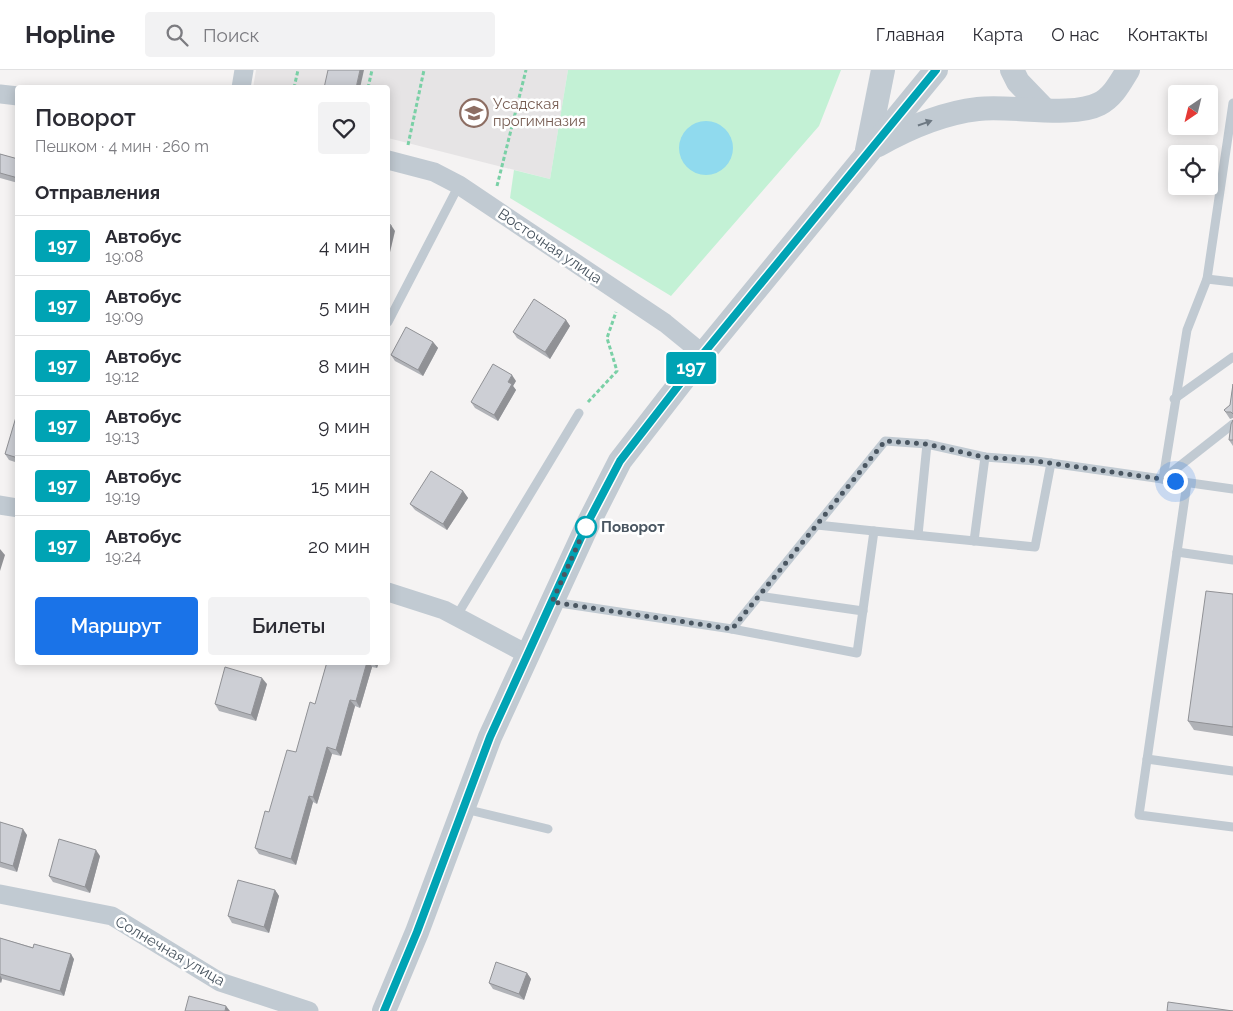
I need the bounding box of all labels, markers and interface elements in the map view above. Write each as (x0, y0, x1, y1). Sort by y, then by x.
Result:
search box (145, 12, 495, 57)
text: Hopline (25, 20, 115, 49)
icon: search (163, 21, 191, 49)
text: Поиск (203, 24, 260, 46)
text: Главная (876, 24, 944, 45)
text: Карта (972, 24, 1023, 45)
text: О нас (1051, 24, 1099, 45)
text: Контакты (1127, 24, 1208, 45)
north arrow (1168, 85, 1218, 135)
map controls (1168, 85, 1218, 195)
place label: Усадская прогимназия (493, 95, 586, 130)
school or university icon: Усадская прогимназия (459, 98, 489, 128)
button: heart (318, 102, 370, 154)
text: Поворот (35, 103, 136, 132)
one-way arrow (918, 119, 933, 126)
text: Пешком · 4 мин · 260 m (35, 137, 209, 156)
button: locate (1168, 145, 1218, 195)
text: Отправления (35, 181, 160, 203)
street label: Восточная улица (495, 205, 605, 287)
text: Автобус (105, 225, 182, 247)
text: 197 (48, 235, 77, 256)
text: 4 мин (319, 235, 370, 257)
text: 19:08 (105, 247, 144, 266)
text: Автобус (105, 285, 182, 307)
text: 197 (48, 295, 77, 316)
text: 5 мин (319, 295, 370, 317)
text: 19:09 (105, 307, 143, 326)
text: Автобус (105, 345, 182, 367)
line badge: 197 (662, 352, 720, 384)
text: 197 (48, 355, 77, 376)
text: 8 мин (318, 355, 370, 377)
text: 197 (676, 357, 706, 378)
text: 19:12 (105, 367, 139, 386)
text: Автобус (105, 405, 182, 427)
text: 197 (48, 415, 77, 436)
text: 9 мин (318, 415, 370, 437)
text: 19:13 (105, 427, 140, 446)
text: Автобус (105, 465, 182, 487)
your location (1163, 469, 1188, 494)
text: 197 (48, 475, 77, 496)
text: 15 мин (311, 475, 370, 497)
text: 19:19 (105, 487, 140, 506)
marker: Поворот (575, 516, 597, 538)
place label: Поворот (601, 518, 665, 536)
text: Автобус (105, 525, 182, 547)
text: 197 (48, 535, 77, 556)
text: 20 мин (308, 535, 370, 557)
text: 19:24 (105, 547, 141, 566)
button: Маршрут (35, 597, 198, 655)
button: Билеты (208, 597, 370, 655)
street label: Солнечная улица (112, 912, 228, 990)

